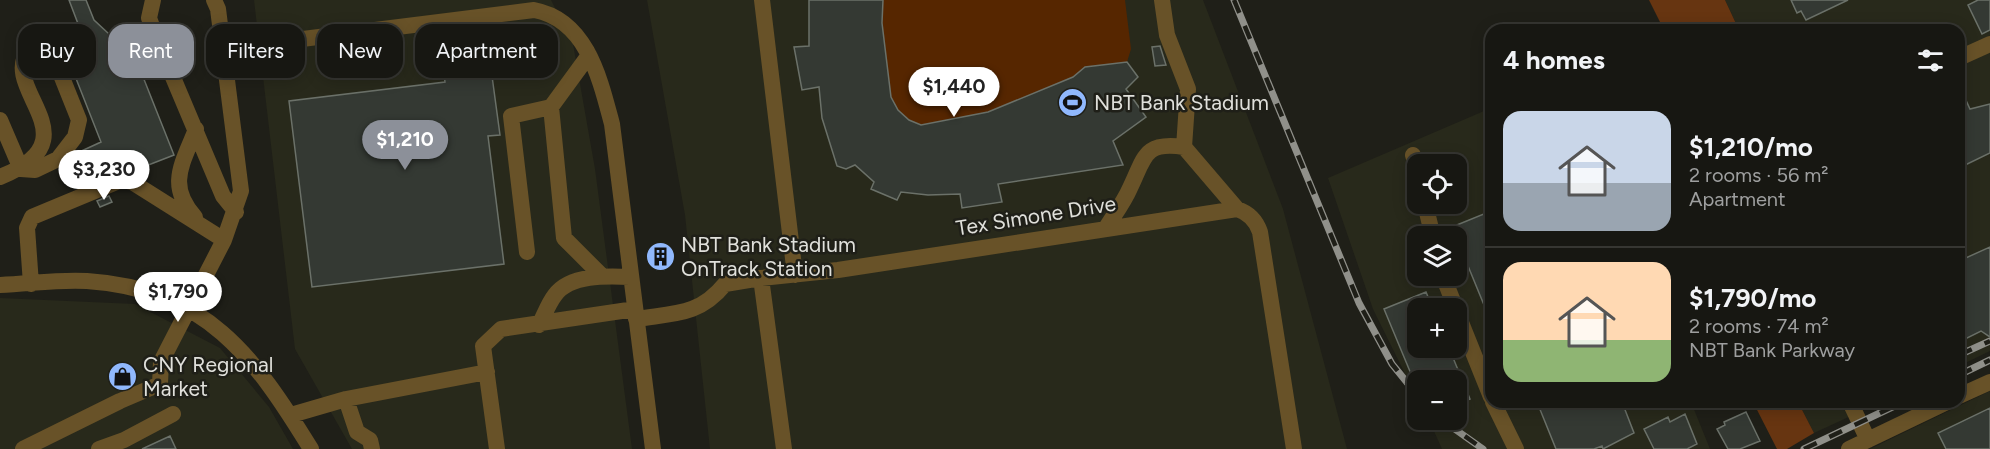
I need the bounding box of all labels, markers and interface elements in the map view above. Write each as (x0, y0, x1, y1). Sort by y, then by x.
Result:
chip: Buy (18, 24, 96, 78)
chip: Rent (108, 24, 194, 78)
chip: Filters (206, 24, 305, 78)
chip: New (317, 24, 403, 78)
chip: Apartment (415, 24, 558, 78)
text: 4 homes (1503, 44, 1605, 76)
icon: filters (1914, 44, 1947, 77)
pin: $1,440 (905, 67, 1003, 118)
text: $1,440 (923, 74, 985, 98)
sports icon: NBT Bank Stadium (1057, 87, 1089, 119)
place label: NBT Bank Stadium (1094, 90, 1269, 115)
pin: $1,210 (356, 120, 454, 171)
text: $1,210 (376, 127, 434, 151)
text: $1,210/mo (1689, 131, 1813, 163)
icon: home (1551, 135, 1623, 207)
pin: $3,230 (55, 150, 153, 201)
map controls (1407, 154, 1467, 430)
button: locate (1407, 154, 1467, 214)
text: $3,230 (73, 157, 136, 181)
text: 2 rooms · 56 m² (1689, 163, 1828, 187)
text: Apartment (1689, 187, 1786, 211)
street label: Tex Simone Drive (954, 191, 1118, 240)
button: layers (1407, 226, 1467, 286)
place label: NBT Bank Stadium OnTrack Station (681, 232, 856, 281)
building icon: NBT Bank Stadium OnTrack Station (644, 241, 676, 273)
pin: $1,790 (129, 272, 227, 323)
text: $1,790 (148, 279, 208, 303)
text: $1,790/mo (1689, 282, 1816, 314)
icon: home (1551, 286, 1623, 358)
button: + (1407, 298, 1467, 358)
text: 2 rooms · 74 m² (1689, 314, 1829, 338)
text: NBT Bank Parkway (1689, 338, 1855, 362)
place label: CNY Regional Market (143, 352, 273, 401)
shop icon: CNY Regional Market (106, 361, 138, 393)
button: − (1407, 370, 1467, 430)

